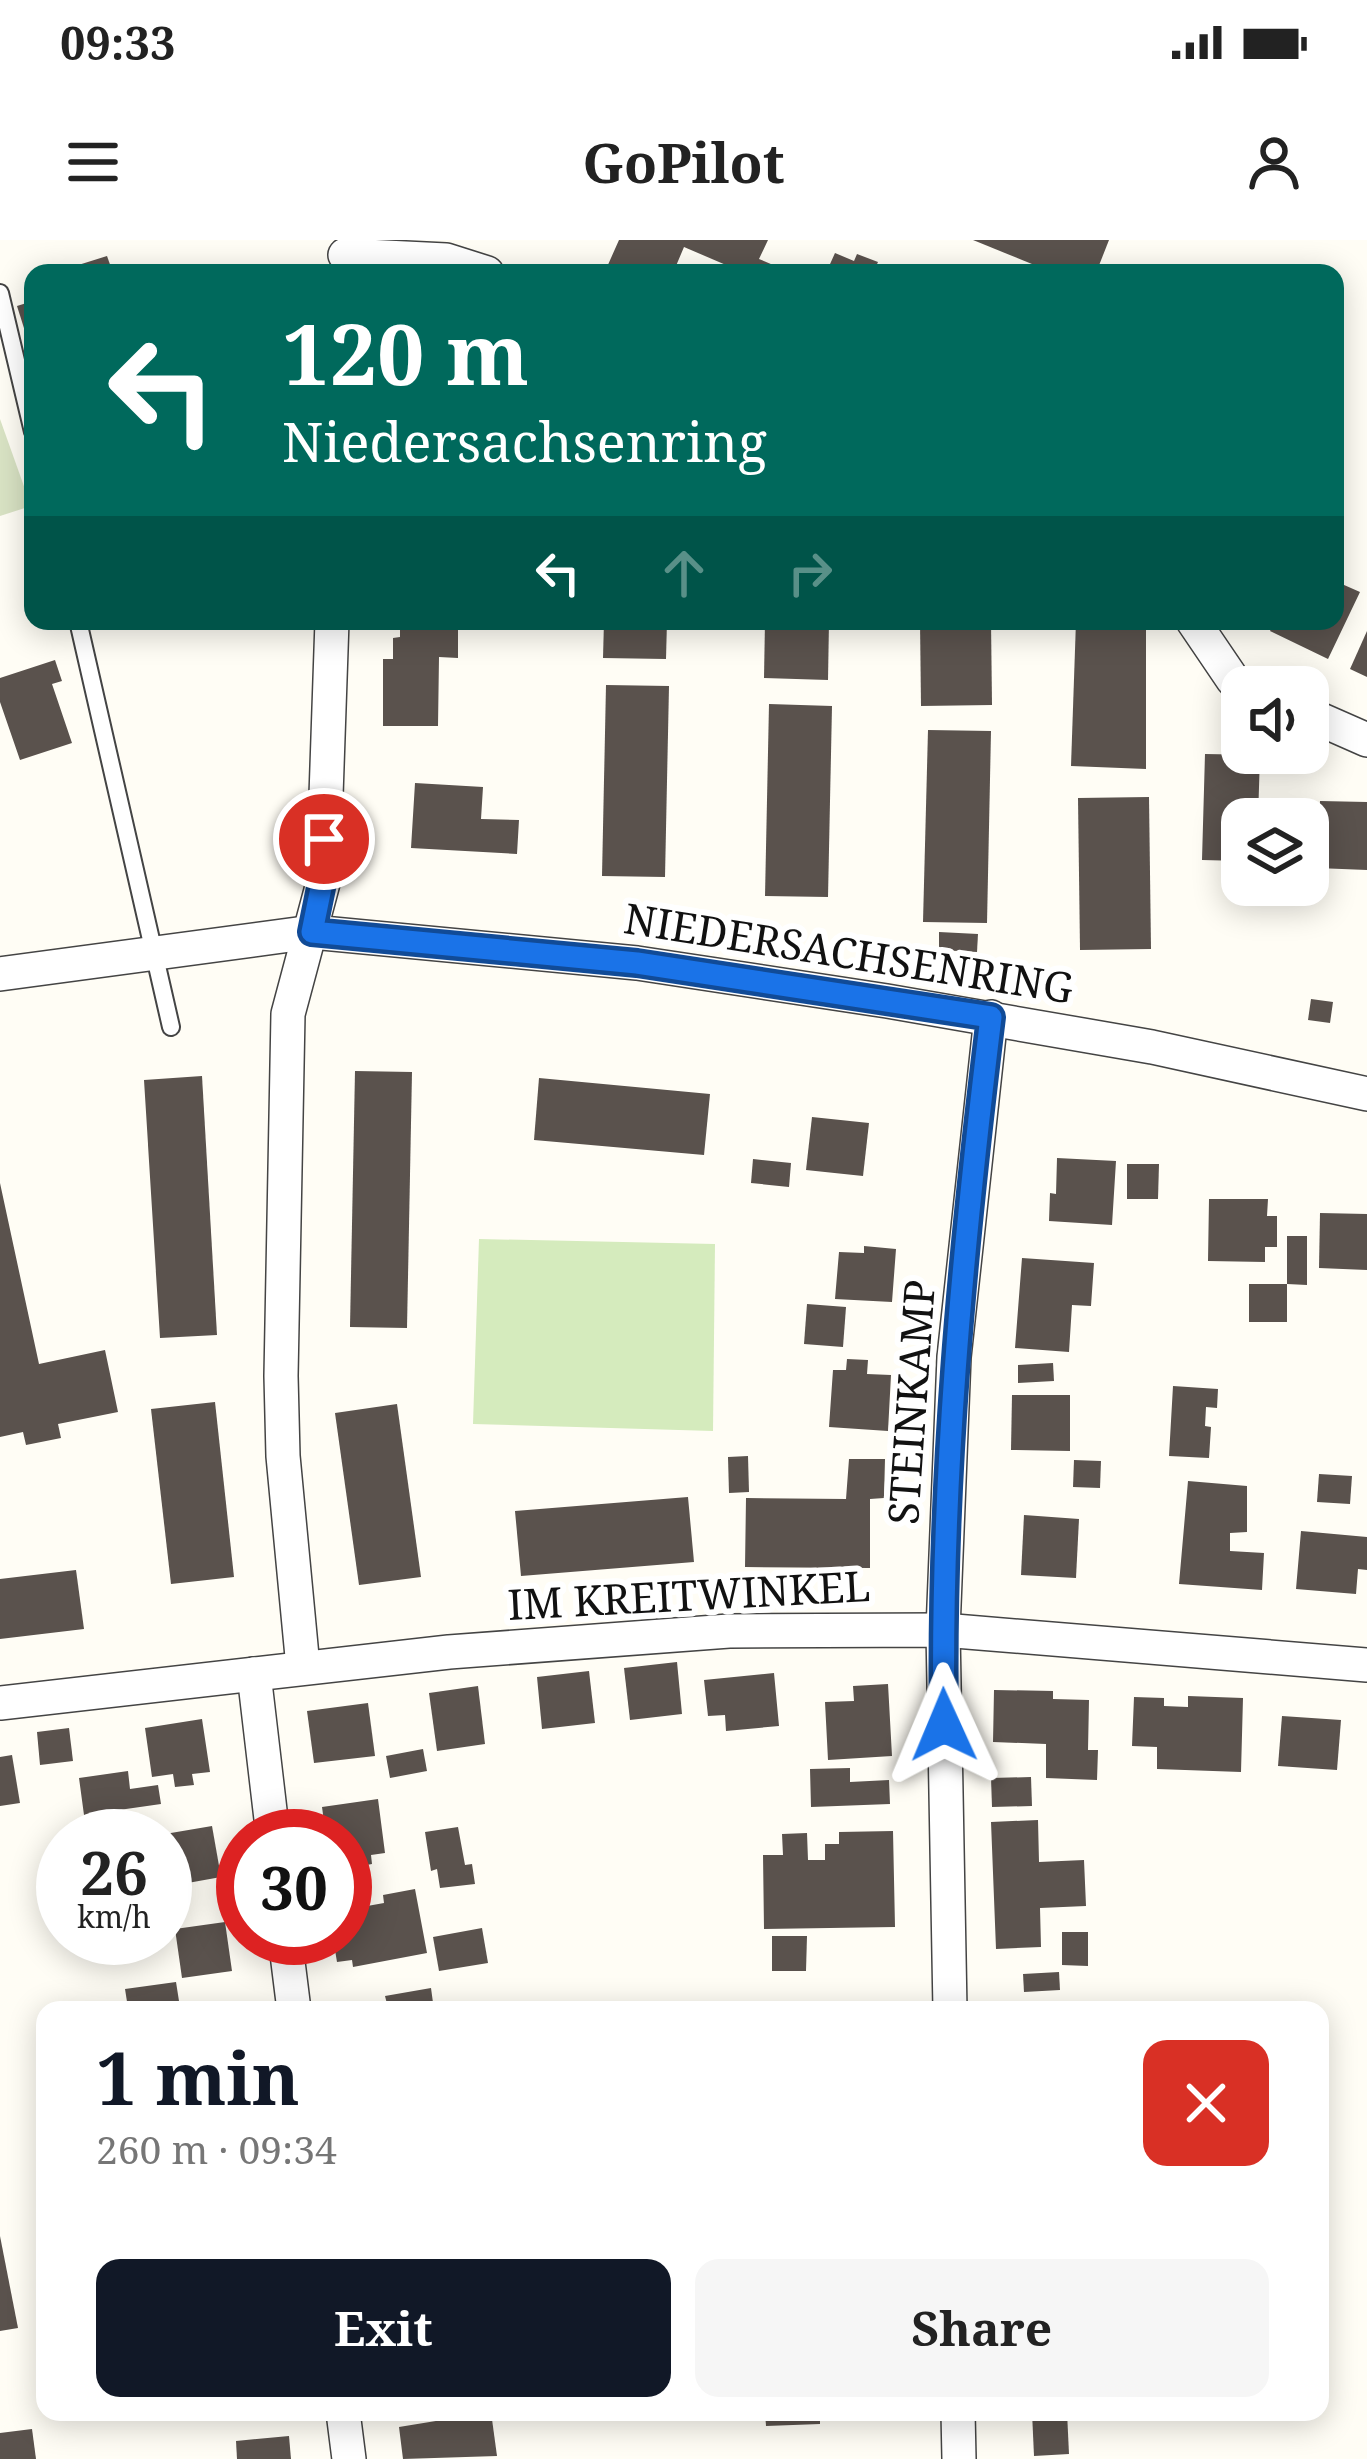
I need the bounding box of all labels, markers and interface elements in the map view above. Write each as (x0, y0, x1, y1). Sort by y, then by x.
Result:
text: 09:33 (60, 12, 175, 73)
text: GoPilot (582, 125, 785, 199)
icon: menu (60, 129, 126, 195)
icon: person (1241, 129, 1307, 195)
text: 120 m (282, 295, 529, 410)
icon: left (84, 312, 240, 468)
text: Niedersachsenring (282, 404, 767, 478)
icon: left (525, 540, 591, 606)
icon: ahead (651, 540, 717, 606)
icon: right (777, 540, 843, 606)
map controls (1221, 666, 1329, 906)
button: sound (1221, 666, 1329, 774)
pin (273, 788, 375, 890)
button: layers (1221, 798, 1329, 906)
icon: arrive (291, 806, 357, 872)
street label: NIEDERSACHSENRING (620, 888, 1078, 1016)
street label: STEINKAMP (873, 1278, 947, 1526)
street label: IM KREITWINKEL (506, 1556, 872, 1632)
position arrow (881, 1662, 1007, 1788)
speed limit sign: 30 (216, 1809, 372, 1965)
text: 26 (80, 1831, 148, 1913)
text: km/h (77, 1896, 151, 1937)
text: 1 min (96, 2028, 300, 2126)
button: close (1143, 2040, 1269, 2166)
text: 260 m · 09:34 (96, 2122, 337, 2175)
button: Exit (96, 2259, 671, 2397)
button: Share (695, 2259, 1269, 2397)

